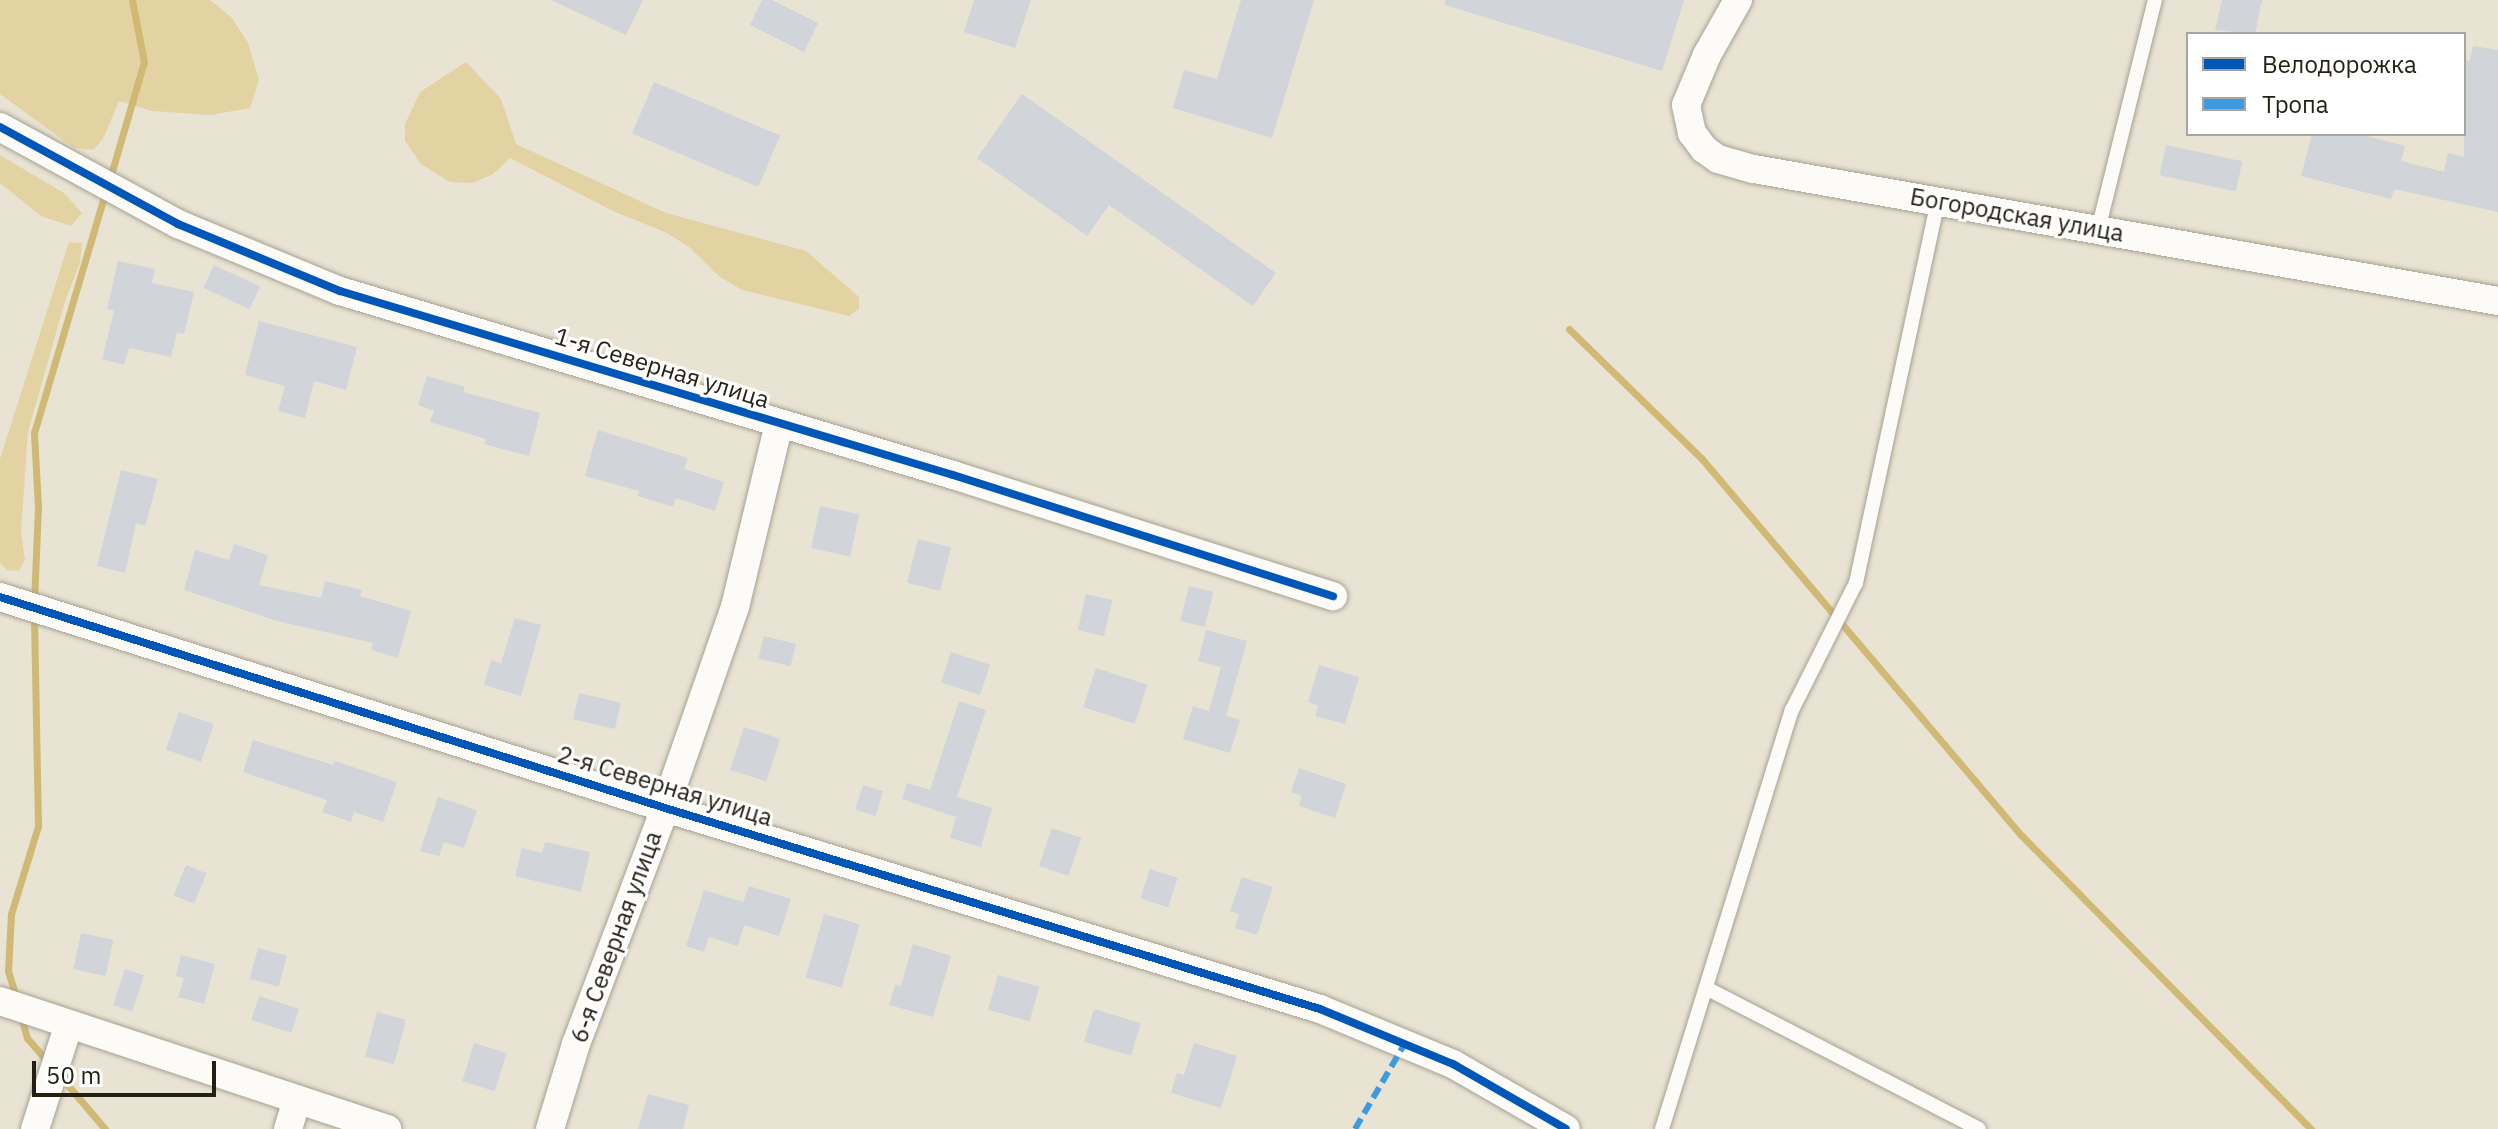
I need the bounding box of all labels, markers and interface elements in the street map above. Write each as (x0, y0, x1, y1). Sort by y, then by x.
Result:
legend (2186, 32, 2466, 136)
text: Велодорожка (2262, 48, 2417, 80)
text: Тропа (2262, 88, 2329, 120)
street label: Богородская улица (1908, 182, 2126, 248)
street label: 1-я Северная улица (551, 322, 773, 414)
street label: 2-я Северная улица (554, 740, 776, 832)
street label: 6-я Северная улица (564, 827, 668, 1047)
scale bar (36, 1045, 220, 1095)
text: 50 m (46, 1059, 101, 1091)

